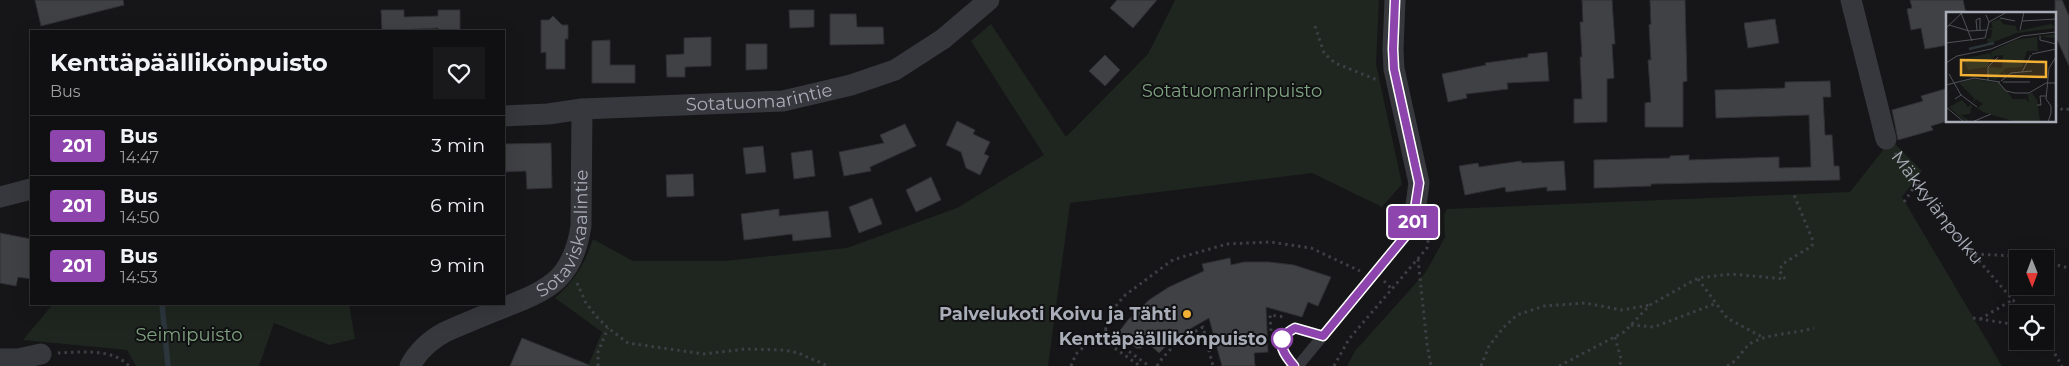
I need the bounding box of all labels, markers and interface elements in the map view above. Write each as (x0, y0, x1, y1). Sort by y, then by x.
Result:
inset map (1946, 12, 2056, 122)
button: heart (433, 47, 485, 99)
text: Kenttäpäällikönpuisto (50, 48, 328, 77)
street label: Sotatuomarintie (685, 79, 835, 116)
park label: Sotatuomarinpuisto (1142, 80, 1322, 102)
text: Bus (50, 82, 81, 101)
text: Bus (120, 125, 158, 148)
text: 3 min (431, 134, 485, 157)
text: 201 (63, 135, 92, 157)
street label: Mäkkylänpolku (1886, 147, 1988, 269)
text: 14:47 (120, 148, 159, 167)
street label: Sotaviskaalintie (532, 169, 592, 302)
text: Bus (120, 185, 158, 208)
text: 6 min (430, 194, 485, 217)
text: 201 (63, 195, 92, 217)
line badge: 201 (1384, 206, 1442, 238)
text: 14:50 (120, 208, 160, 227)
text: 201 (1398, 211, 1428, 233)
text: Bus (120, 245, 158, 268)
north arrow (2009, 250, 2054, 295)
map controls (2009, 250, 2054, 350)
text: 9 min (430, 254, 485, 277)
text: 201 (63, 255, 92, 277)
text: 14:53 (120, 268, 158, 287)
place label: Palvelukoti Koivu ja Tähti (939, 303, 1177, 325)
button: locate (2009, 305, 2054, 350)
marker: Palvelukoti Koivu ja Tähti (1181, 308, 1193, 320)
park label: Seimipuisto (136, 324, 242, 346)
place label: Kenttäpäällikönpuisto (1059, 328, 1267, 350)
marker: Kenttäpäällikönpuisto (1271, 328, 1293, 350)

